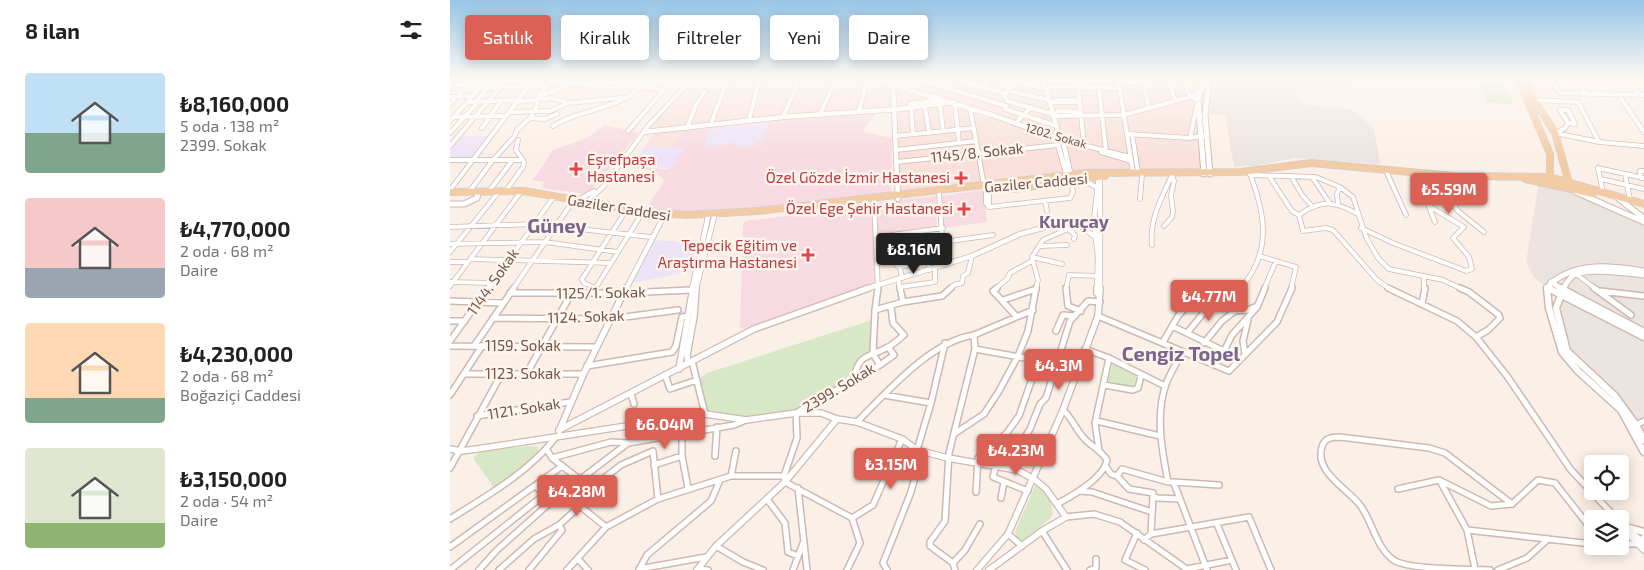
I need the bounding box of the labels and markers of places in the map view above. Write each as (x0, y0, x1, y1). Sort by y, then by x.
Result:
place label: Eşrefpaşa Hastanesi (587, 150, 655, 185)
marker: Eşrefpaşa Hastanesi (569, 162, 583, 176)
place label: Özel Gözde İzmir Hastanesi (766, 168, 950, 186)
marker: Özel Gözde İzmir Hastanesi (954, 171, 968, 185)
pin: ₺5.59M (1408, 172, 1490, 215)
place label: Özel Ege Şehir Hastanesi (786, 199, 953, 218)
marker: Özel Ege Şehir Hastanesi (957, 202, 971, 216)
pin: ₺8.16M (873, 232, 955, 275)
place label: Tepecik Eğitim ve Araştırma Hastanesi (658, 236, 797, 272)
marker: Tepecik Eğitim ve Araştırma Hastanesi (801, 248, 815, 262)
pin: ₺4.77M (1168, 280, 1250, 322)
pin: ₺4.3M (1024, 348, 1094, 391)
pin: ₺6.04M (624, 408, 706, 450)
pin: ₺4.23M (975, 434, 1057, 476)
pin: ₺3.15M (850, 448, 932, 490)
pin: ₺4.28M (536, 474, 618, 517)

